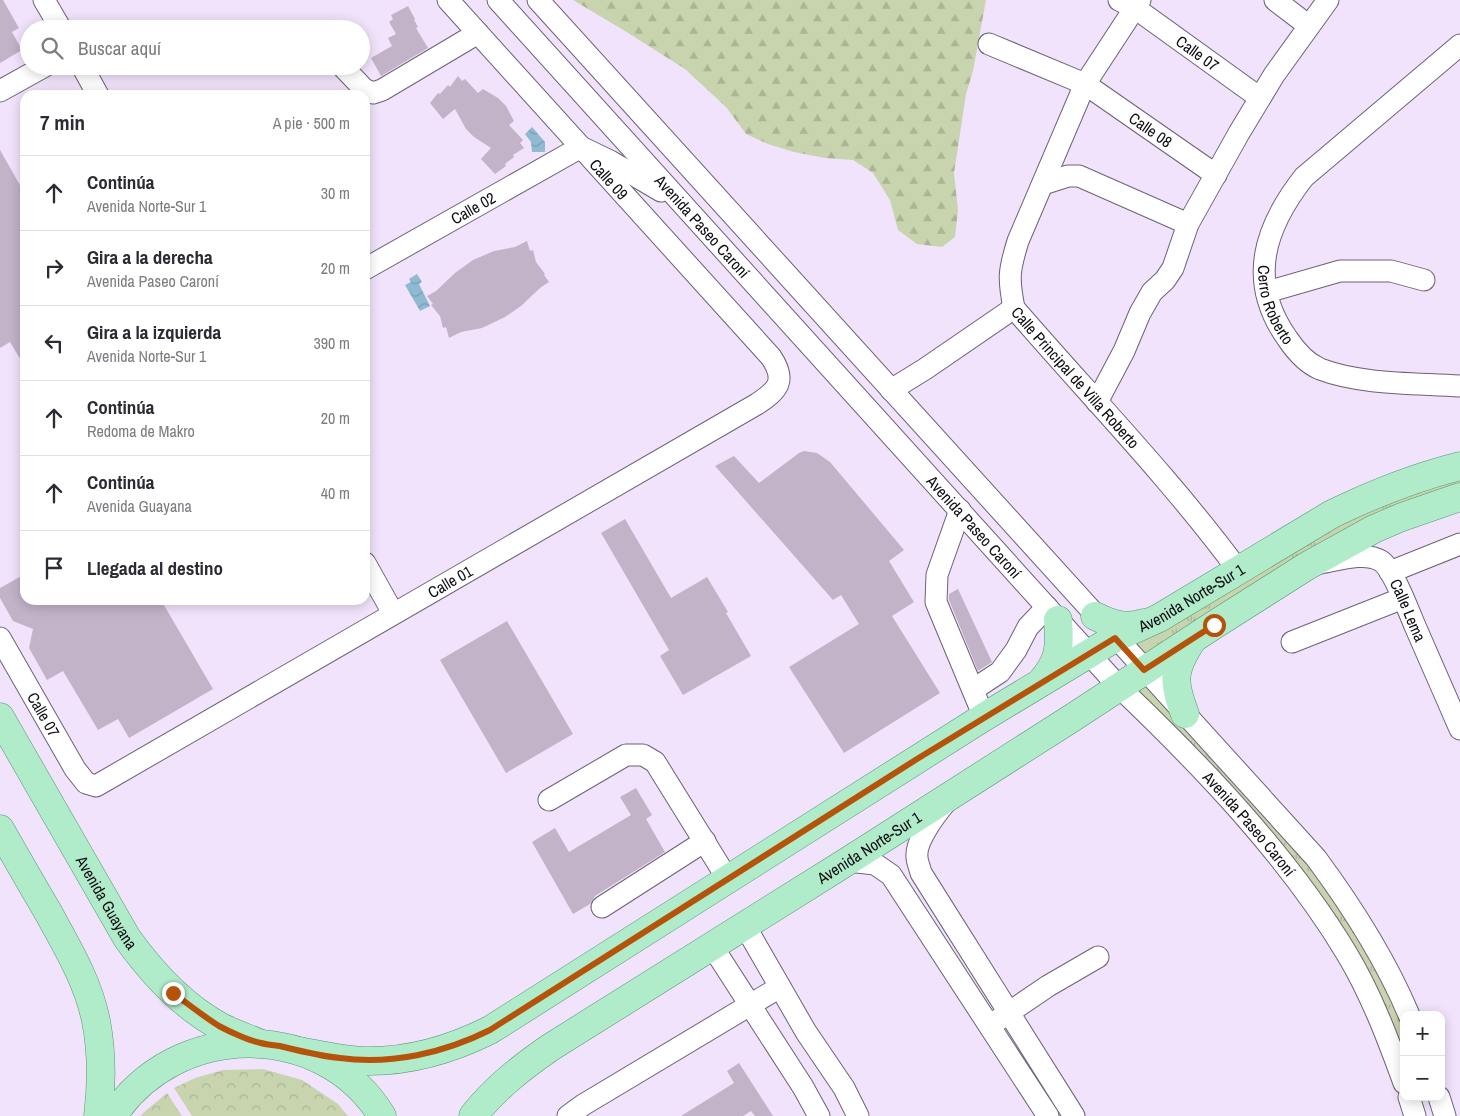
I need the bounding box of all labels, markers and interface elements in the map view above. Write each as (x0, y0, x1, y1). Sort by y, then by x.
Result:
search box (20, 20, 370, 75)
street label: Calle 07 (1172, 30, 1224, 76)
icon: search (38, 34, 66, 62)
text: Buscar aquí (78, 35, 161, 61)
street label: Calle 08 (1125, 107, 1177, 152)
text: 7 min (40, 108, 85, 137)
text: A pie · 500 m (273, 112, 350, 134)
street label: Calle 09 (585, 154, 633, 204)
text: Continúa (87, 169, 155, 195)
street label: Avenida Paseo Caroní (649, 169, 755, 283)
icon: ahead (40, 179, 68, 207)
text: 30 m (321, 182, 350, 204)
street label: Calle 02 (447, 187, 499, 229)
text: Avenida Norte-Sur 1 (87, 195, 206, 217)
text: Gira a la derecha (87, 244, 213, 270)
icon: right (40, 254, 68, 282)
text: 20 m (321, 257, 350, 279)
street label: Cerro Roberto (1253, 265, 1299, 349)
text: Avenida Paseo Caroní (87, 270, 219, 292)
street label: Calle Principal de Villa Roberto (1006, 302, 1145, 453)
text: Gira a la izquierda (87, 319, 221, 345)
icon: left (40, 329, 68, 357)
text: 390 m (314, 332, 350, 354)
text: Avenida Norte-Sur 1 (87, 345, 206, 367)
text: Continúa (87, 394, 155, 420)
icon: ahead (40, 404, 68, 432)
text: 20 m (321, 407, 350, 429)
text: Redoma de Makro (87, 420, 195, 442)
text: Continúa (87, 469, 155, 495)
street label: Avenida Paseo Caroní (921, 470, 1027, 583)
icon: ahead (40, 479, 68, 507)
text: 40 m (321, 482, 350, 504)
text: Avenida Guayana (87, 495, 192, 517)
icon: arrive (40, 554, 68, 582)
text: Llegada al destino (87, 555, 223, 581)
street label: Avenida Norte-Sur 1 (1134, 558, 1249, 637)
street label: Calle 01 (424, 560, 477, 603)
street label: Calle Lema (1385, 575, 1432, 646)
route start (1203, 614, 1226, 637)
street label: Calle 07 (22, 688, 65, 741)
street label: Avenida Paseo Caroní (1197, 766, 1301, 881)
street label: Avenida Norte-Sur 1 (812, 806, 926, 889)
street label: Avenida Guayana (70, 851, 143, 954)
route end (162, 982, 185, 1005)
map controls (1400, 1011, 1445, 1101)
button: + (1400, 1011, 1445, 1056)
button: − (1400, 1056, 1445, 1101)

